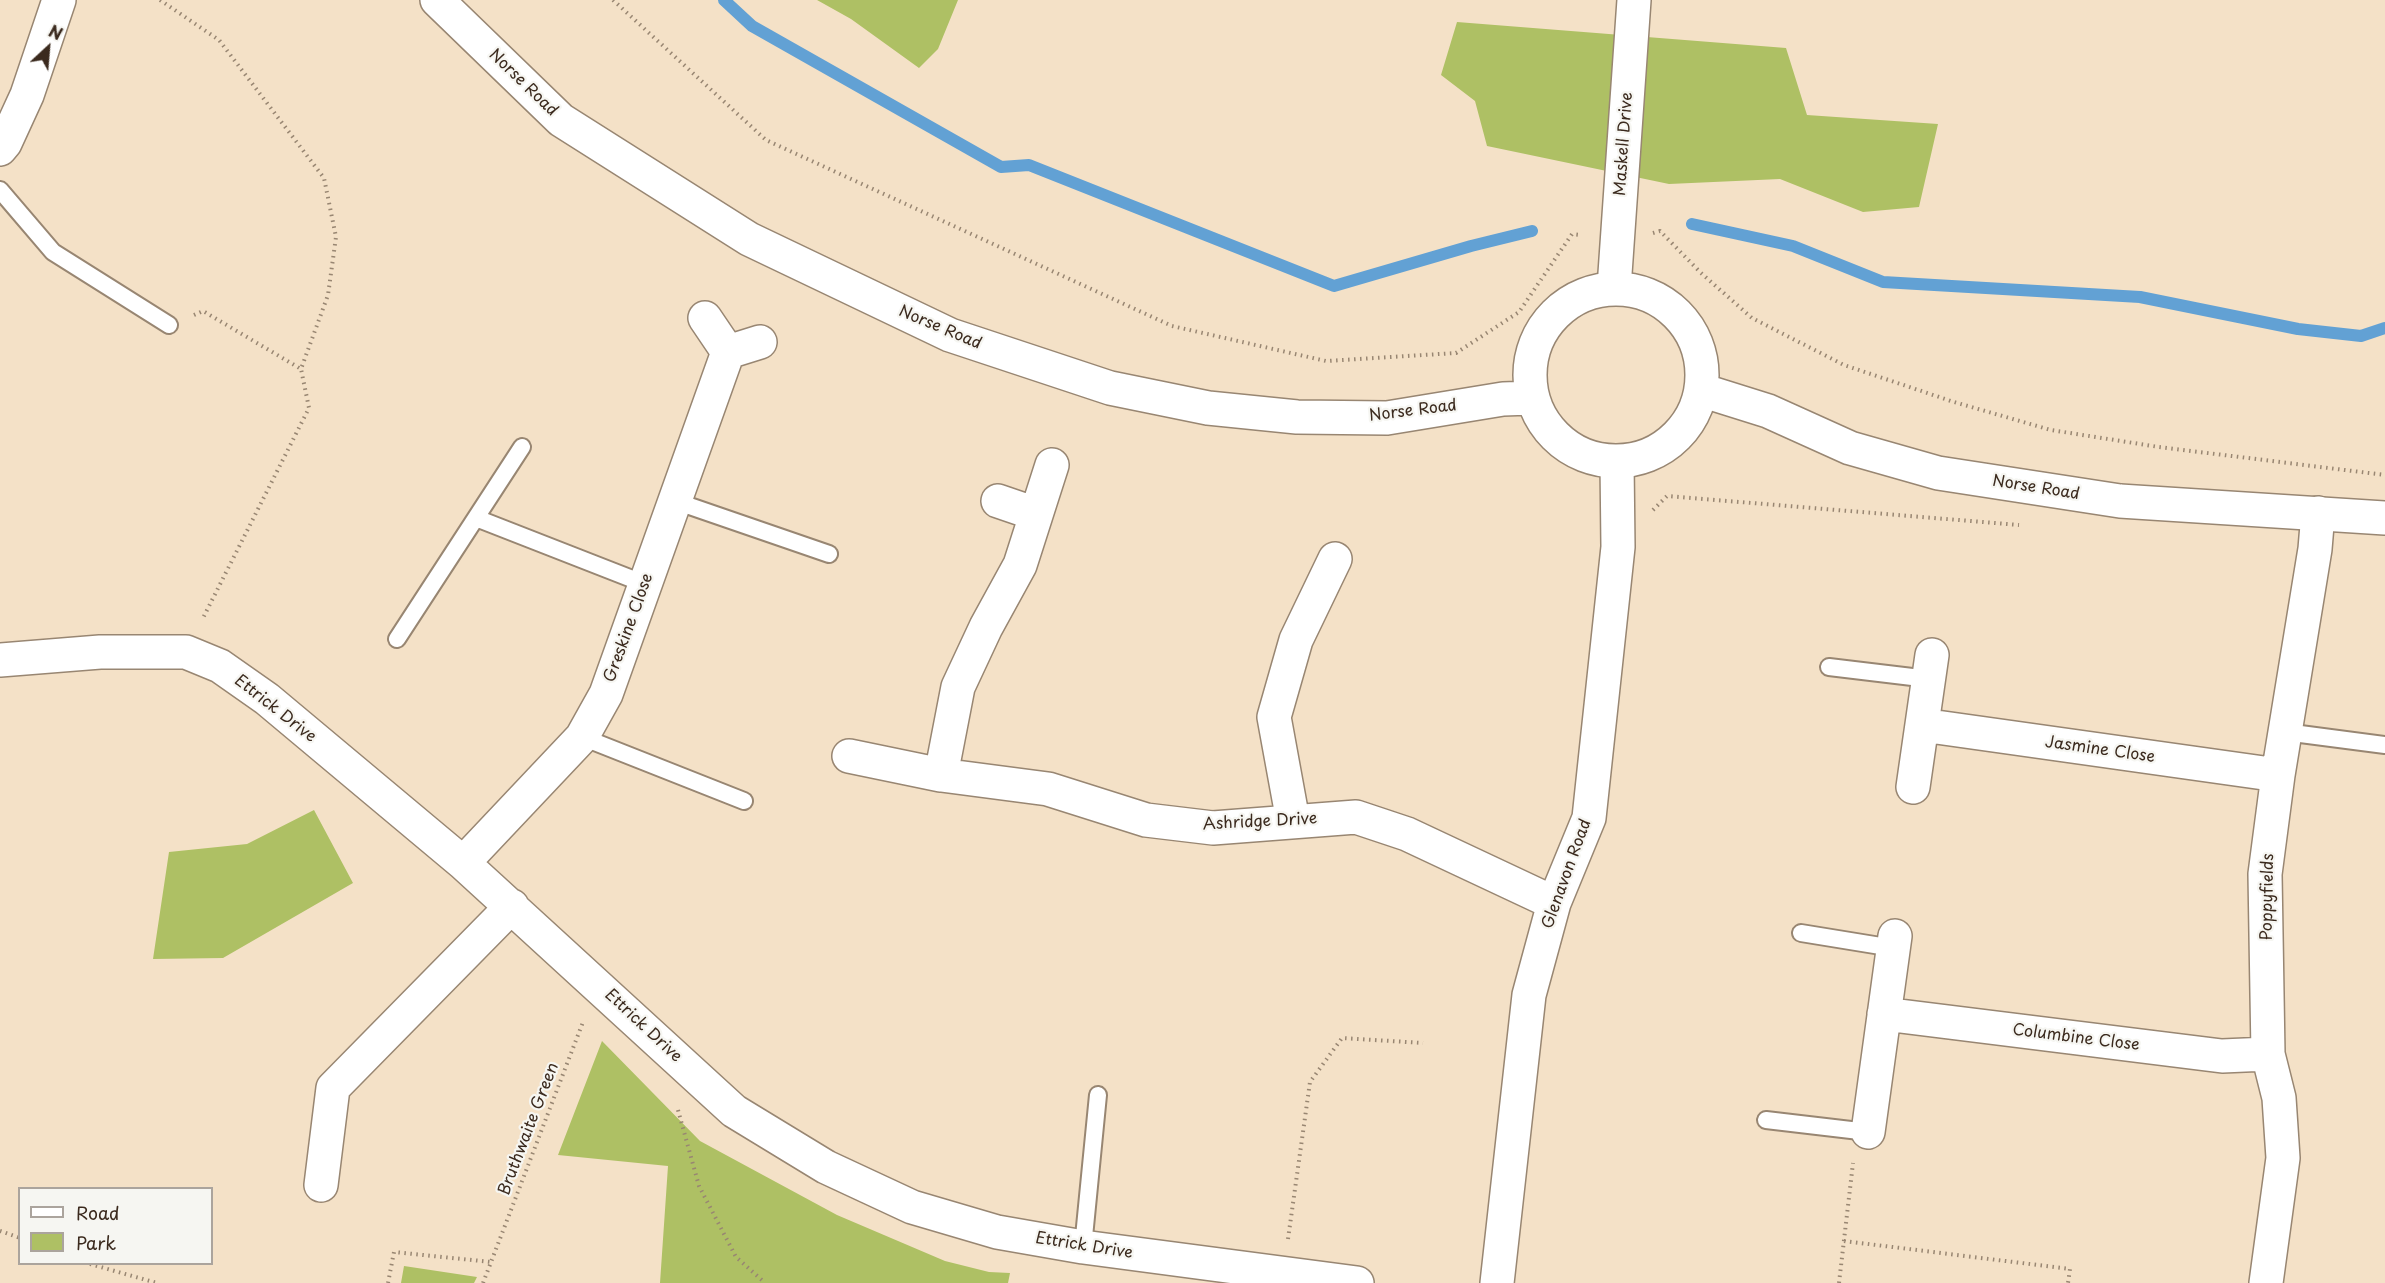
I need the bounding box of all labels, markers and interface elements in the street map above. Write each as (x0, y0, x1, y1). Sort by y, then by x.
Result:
north arrow (18, 18, 78, 78)
text: N (45, 18, 67, 45)
street label: Norse Road (485, 45, 561, 121)
street label: Maskell Drive (1611, 92, 1637, 196)
street label: Norse Road (896, 302, 984, 354)
street label: Norse Road (1368, 396, 1458, 426)
street label: Norse Road (1991, 472, 2081, 504)
street label: Greskine Close (600, 571, 658, 685)
street label: Ettrick Drive (230, 671, 320, 747)
street label: Jasmine Close (2044, 733, 2156, 767)
street label: Ashridge Drive (1202, 809, 1318, 835)
street label: Glenavon Road (1538, 817, 1596, 931)
street label: Poppyfields (2258, 853, 2278, 941)
street label: Ettrick Drive (600, 985, 686, 1067)
street label: Columbine Close (2011, 1021, 2141, 1055)
street label: Bruthwaite Green (495, 1060, 563, 1198)
legend (18, 1187, 213, 1265)
text: Road (76, 1199, 120, 1226)
text: Park (76, 1229, 116, 1256)
street label: Ettrick Drive (1034, 1229, 1134, 1263)

